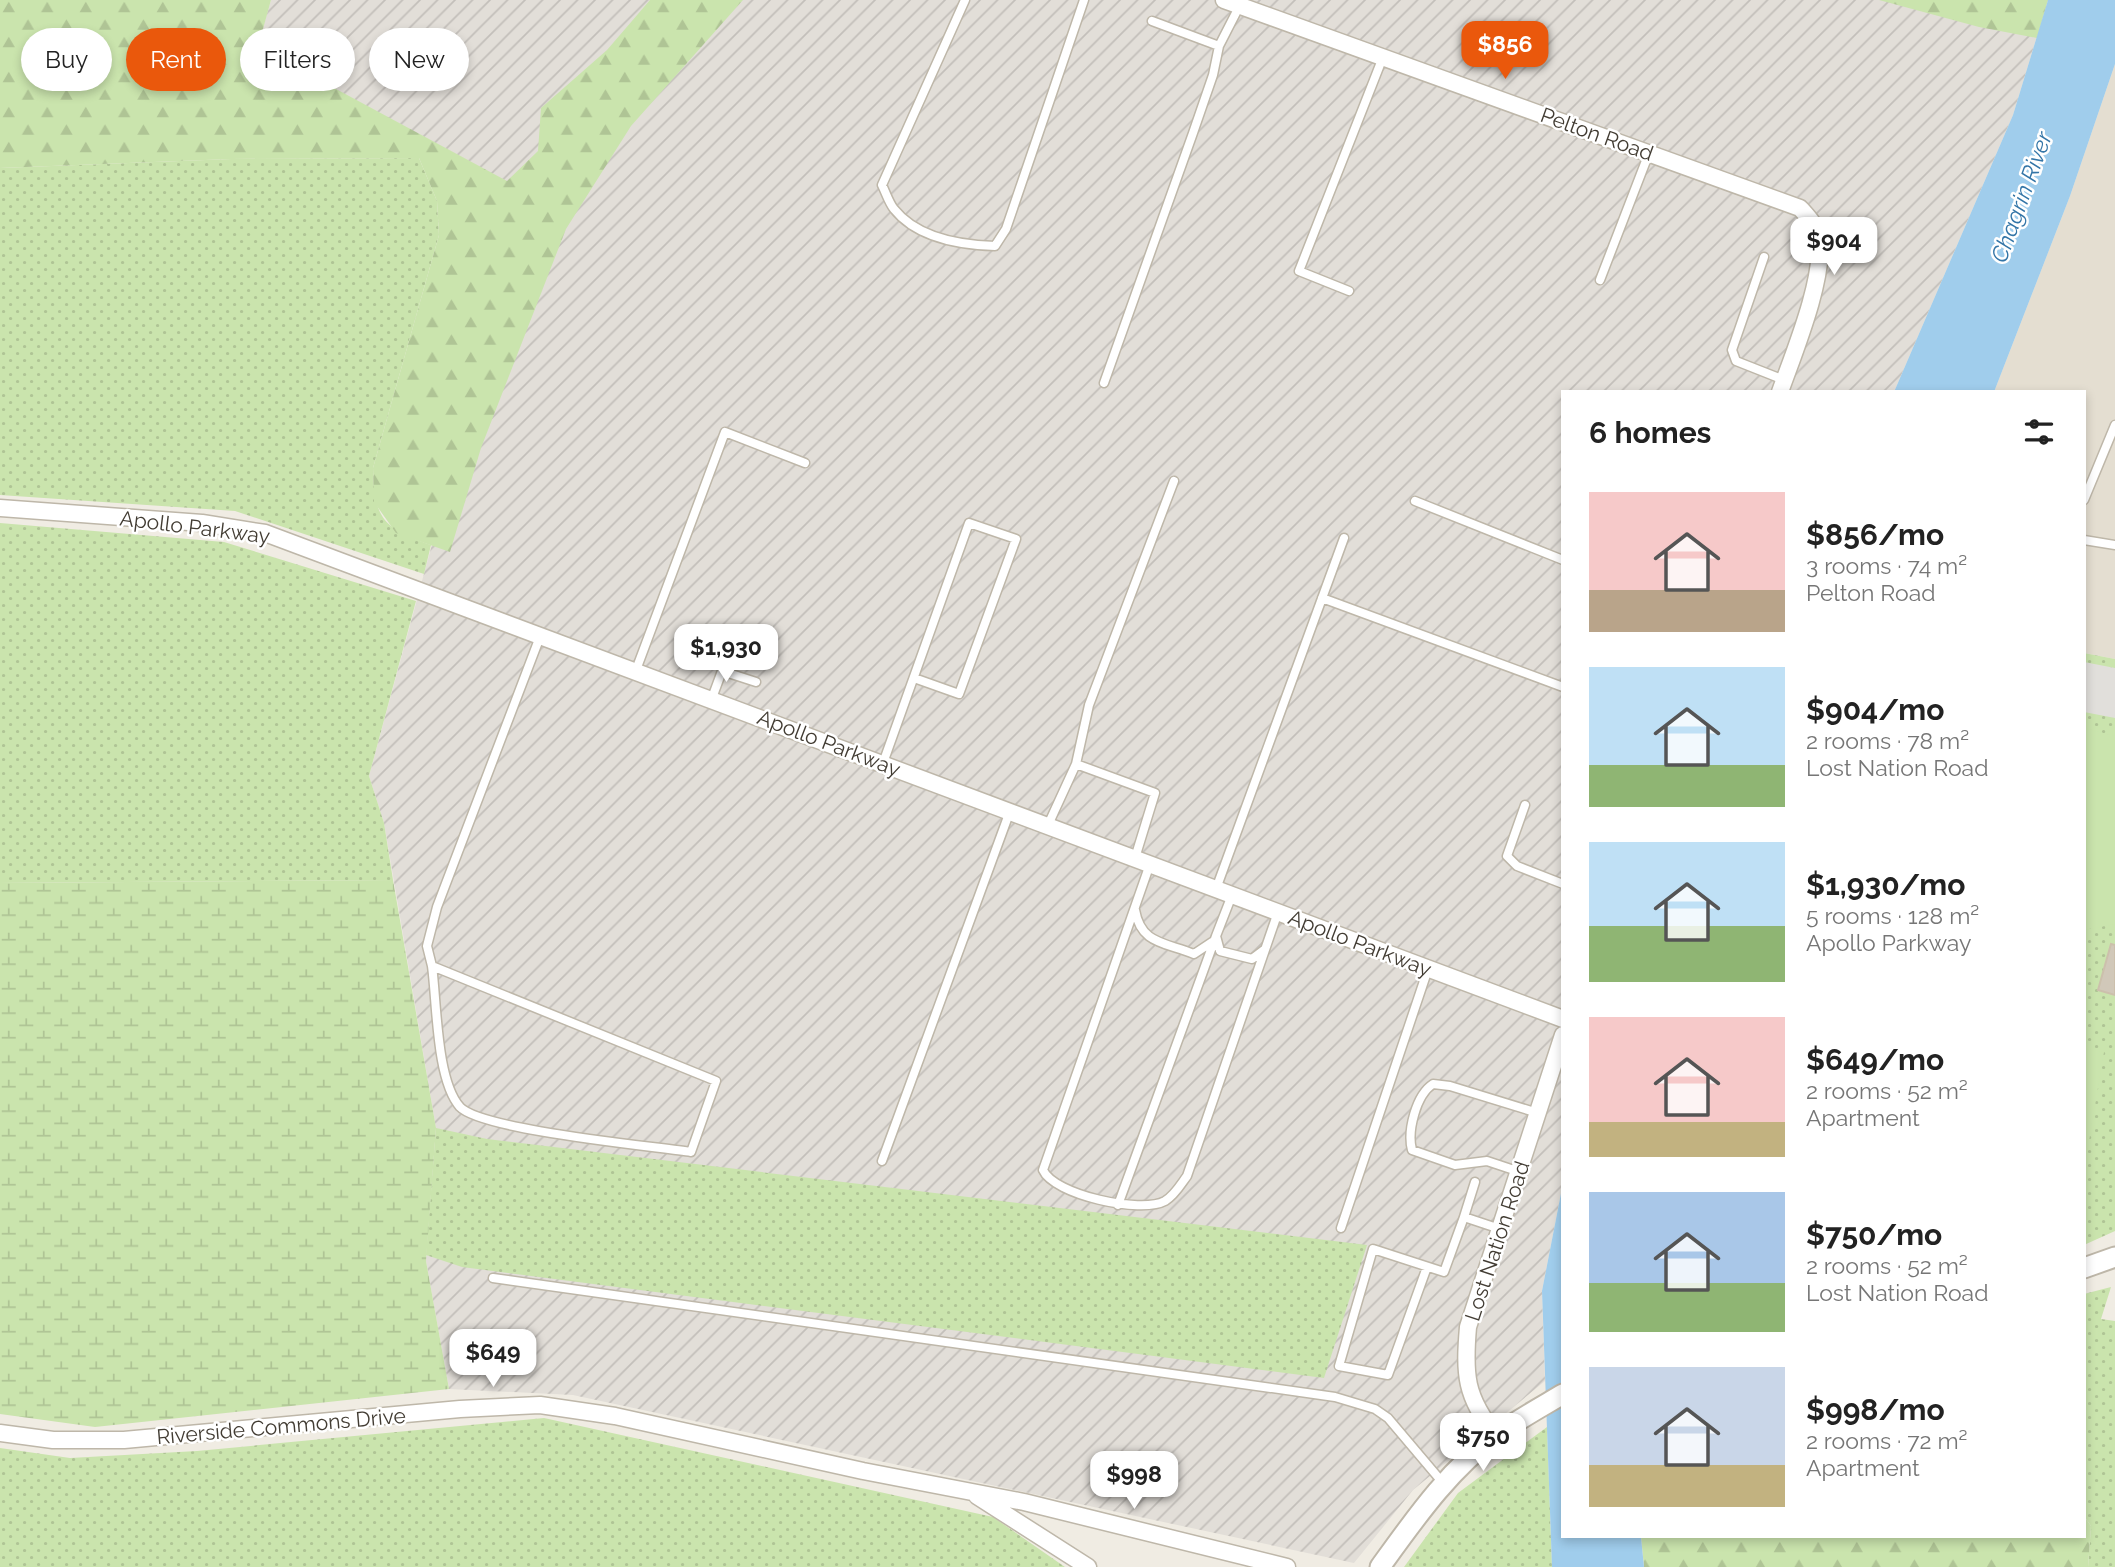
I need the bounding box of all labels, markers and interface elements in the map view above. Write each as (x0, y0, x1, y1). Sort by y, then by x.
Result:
pin: $856 (1464, 22, 1546, 81)
chip: Buy (21, 28, 112, 91)
chip: Rent (126, 28, 226, 91)
chip: Filters (240, 28, 355, 91)
chip: New (369, 28, 469, 91)
text: $856 (1477, 30, 1533, 57)
street label: Pelton Road (1537, 102, 1657, 166)
water label: Chagrin River (1985, 127, 2058, 266)
pin: $904 (1793, 218, 1875, 277)
text: $904 (1806, 226, 1862, 253)
icon: filters (2020, 413, 2058, 451)
text: 6 homes (1589, 415, 1711, 450)
street label: Apollo Parkway (118, 505, 272, 549)
text: $856/mo (1806, 517, 1944, 552)
icon: home (1645, 520, 1729, 604)
text: 3 rooms · 74 m² (1806, 552, 1967, 579)
text: Pelton Road (1806, 579, 1935, 606)
pin: $1,930 (669, 624, 783, 684)
text: $1,930 (690, 633, 762, 660)
text: $904/mo (1806, 692, 1944, 727)
icon: home (1645, 695, 1729, 779)
street label: Apollo Parkway (754, 704, 904, 782)
text: 2 rooms · 78 m² (1806, 727, 1969, 754)
text: Lost Nation Road (1806, 754, 1988, 781)
text: $1,930/mo (1806, 867, 1965, 902)
icon: home (1645, 870, 1729, 954)
text: 5 rooms · 128 m² (1806, 902, 1979, 929)
street label: Apollo Parkway (1285, 904, 1435, 982)
text: Apollo Parkway (1806, 929, 1972, 956)
text: $649/mo (1806, 1042, 1944, 1077)
icon: home (1645, 1045, 1729, 1129)
text: 2 rooms · 52 m² (1806, 1077, 1968, 1104)
text: Apartment (1806, 1104, 1920, 1131)
street label: Lost Nation Road (1459, 1158, 1535, 1324)
text: $750/mo (1806, 1217, 1942, 1252)
icon: home (1645, 1220, 1729, 1304)
text: 2 rooms · 52 m² (1806, 1252, 1968, 1279)
text: Lost Nation Road (1806, 1279, 1988, 1306)
pin: $649 (452, 1330, 534, 1389)
text: $649 (465, 1338, 521, 1365)
text: $998/mo (1806, 1392, 1945, 1427)
icon: home (1645, 1395, 1729, 1479)
street label: Riverside Commons Drive (155, 1403, 407, 1449)
pin: $750 (1442, 1414, 1524, 1473)
text: $750 (1456, 1422, 1510, 1449)
text: 2 rooms · 72 m² (1806, 1427, 1967, 1454)
pin: $998 (1093, 1452, 1175, 1511)
text: Apartment (1806, 1454, 1920, 1481)
text: $998 (1106, 1460, 1162, 1487)

